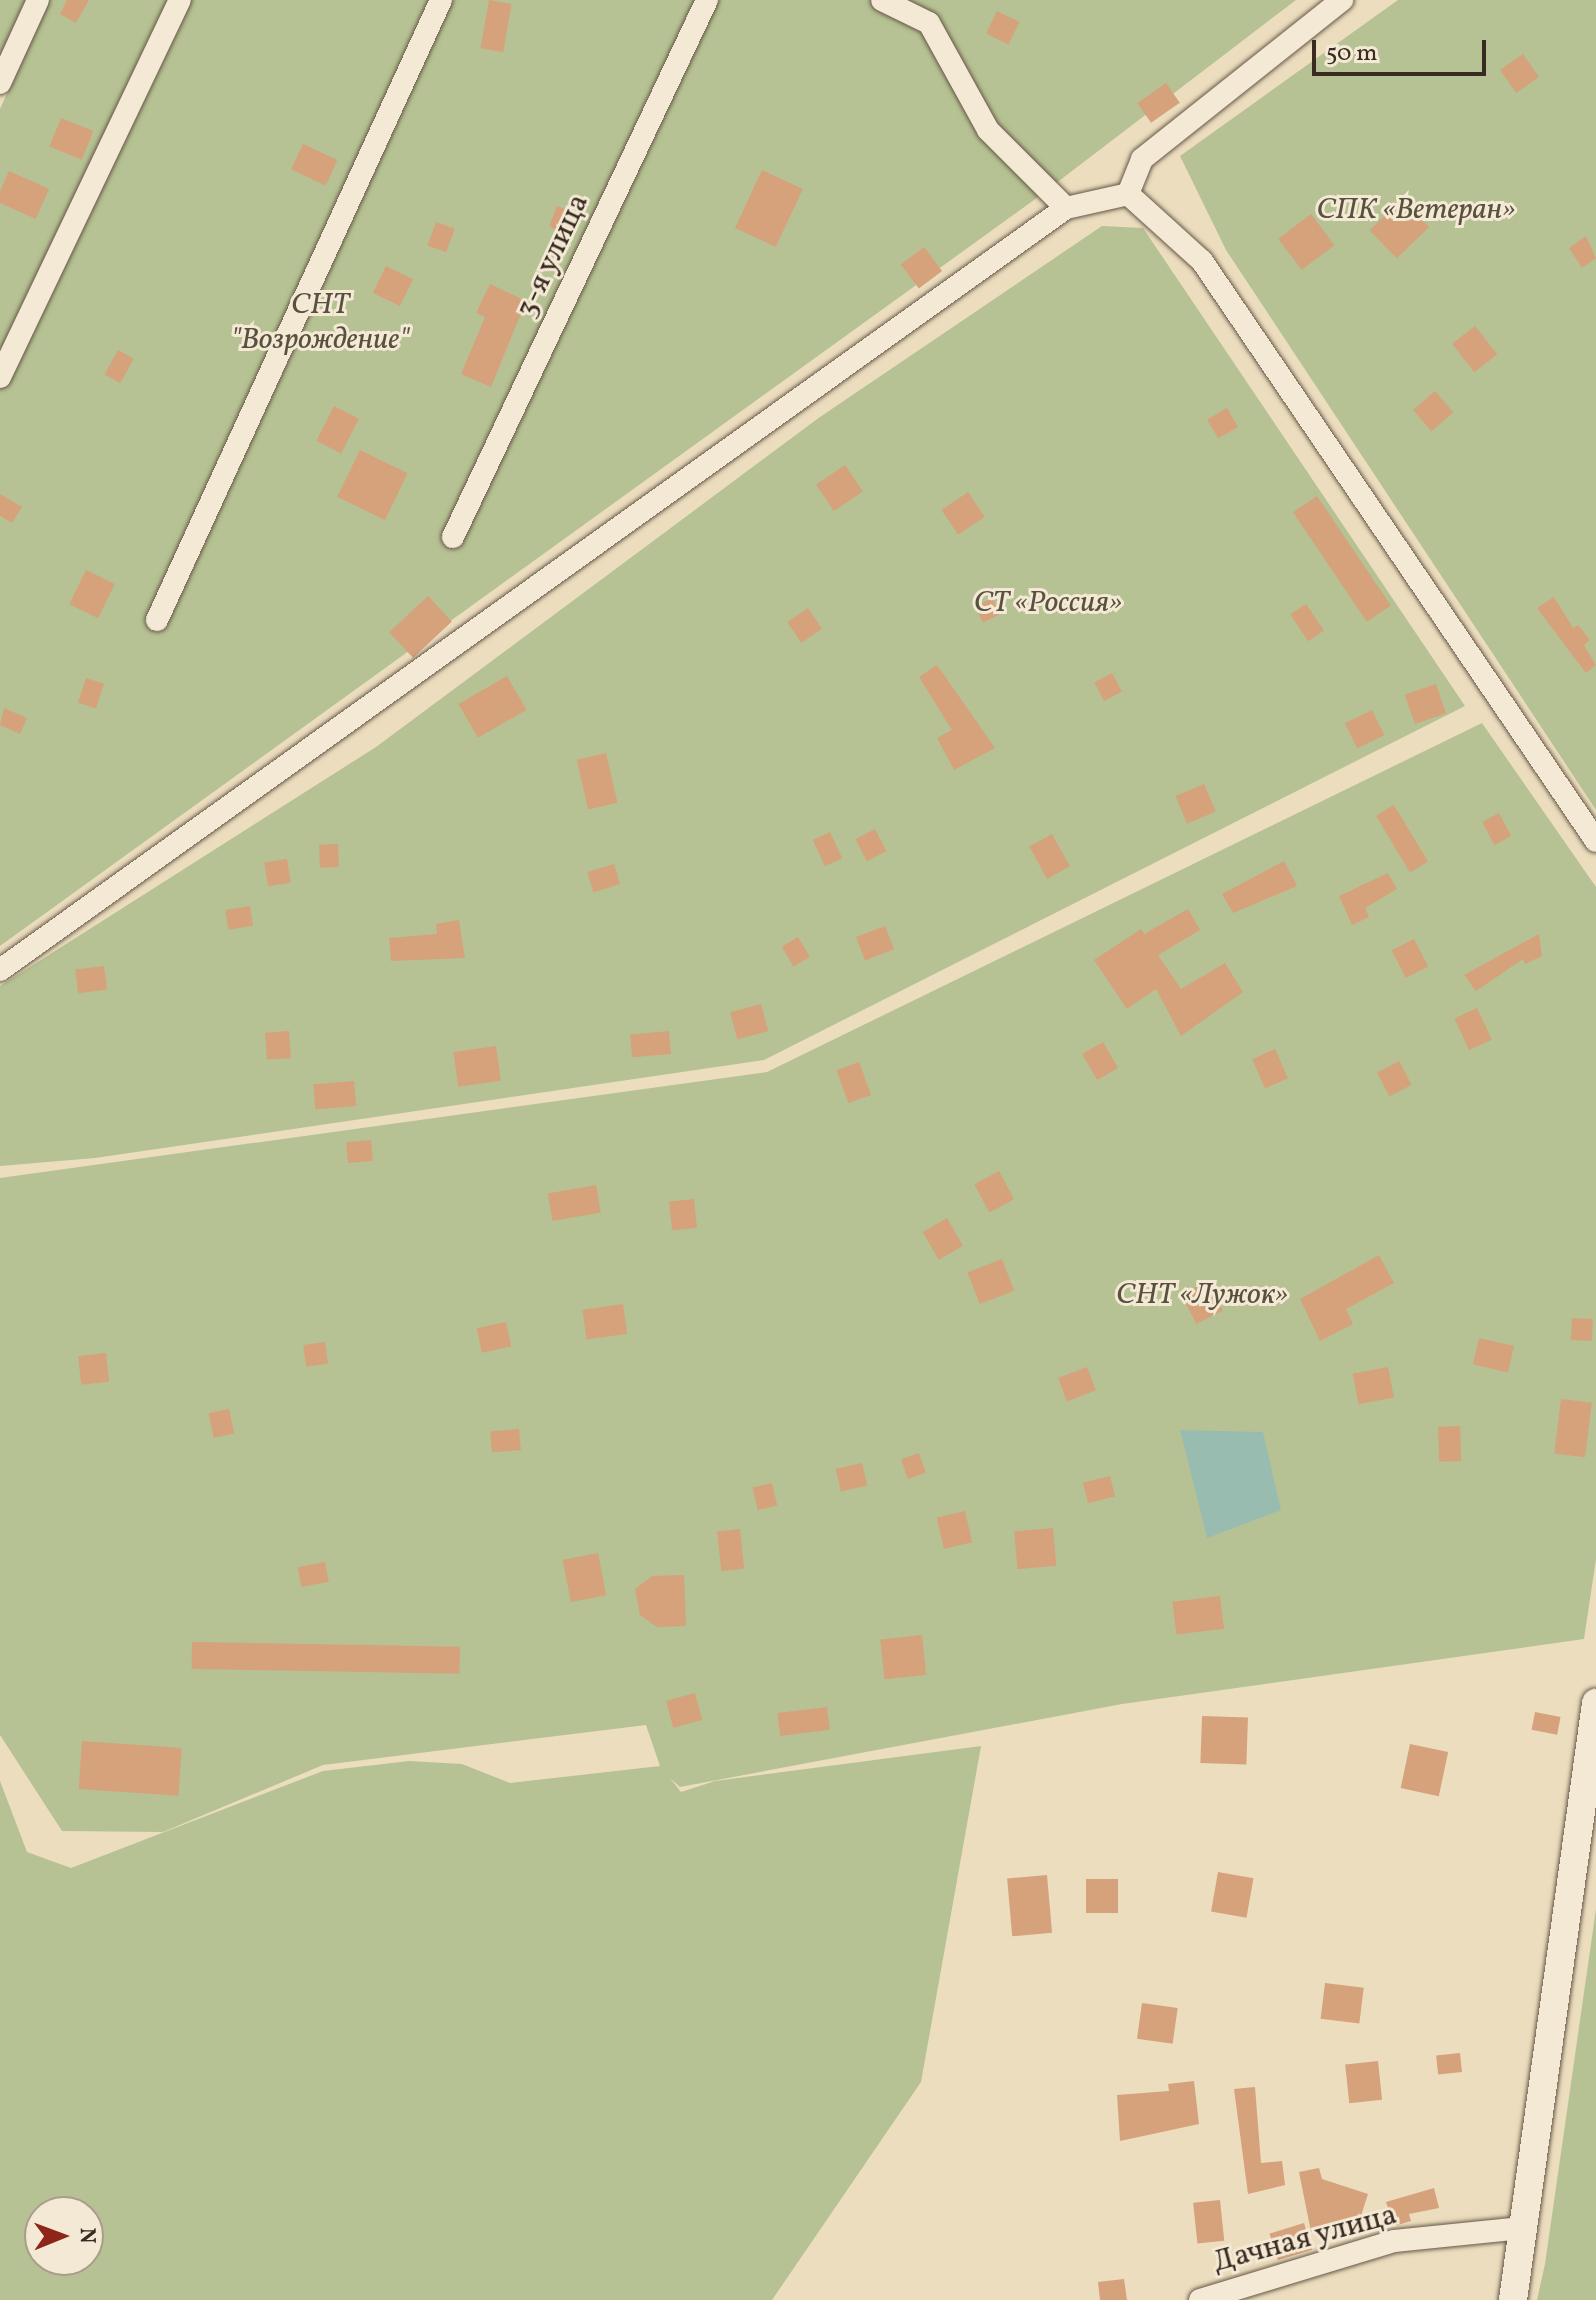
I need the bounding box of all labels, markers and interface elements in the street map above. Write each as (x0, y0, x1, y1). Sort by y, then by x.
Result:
scale bar (1316, 24, 1490, 74)
text: 50 m (1326, 37, 1378, 71)
street label: 3-я улица (509, 188, 597, 324)
park label: СПК «Ветеран» (1317, 192, 1515, 228)
park label: СНТ "Возрождение" (231, 287, 409, 358)
park label: СТ «Россия» (974, 585, 1122, 621)
park label: СНТ «Лужок» (1116, 1277, 1288, 1313)
north arrow (24, 2196, 104, 2276)
street label: Дачная улица (1209, 2197, 1401, 2281)
text: N (71, 2227, 102, 2244)

